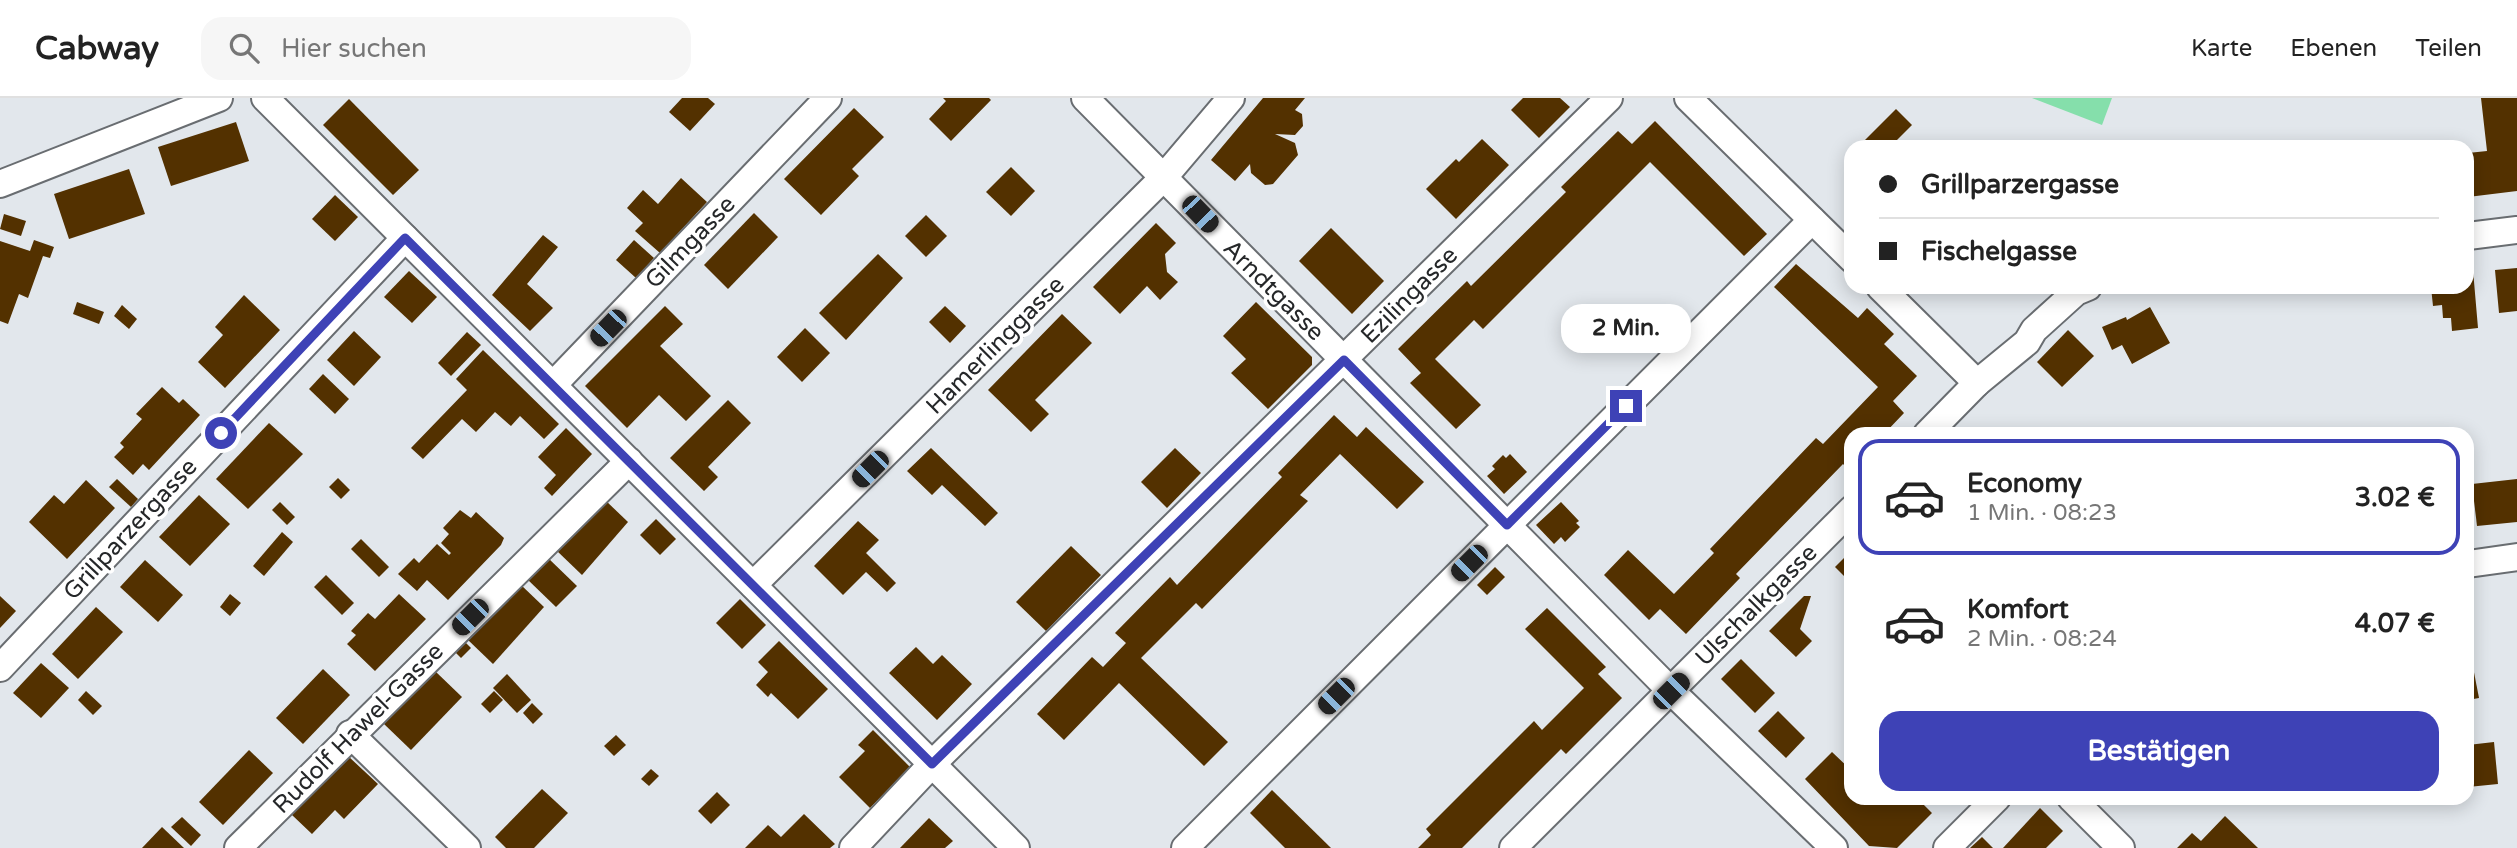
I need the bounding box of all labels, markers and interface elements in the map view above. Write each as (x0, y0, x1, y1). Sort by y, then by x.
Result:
search box (201, 17, 691, 80)
text: Cabway (35, 29, 159, 68)
icon: search (225, 29, 263, 67)
text: Hier suchen (281, 33, 427, 64)
text: Karte (2191, 34, 2252, 63)
text: Ebenen (2290, 34, 2377, 63)
text: Teilen (2415, 34, 2482, 63)
text: Grillparzergasse (1921, 169, 2119, 200)
street label: Gilmgasse (639, 190, 742, 295)
car (1178, 192, 1223, 236)
street label: Arndtgasse (1217, 234, 1330, 347)
text: Fischelgasse (1921, 236, 2077, 267)
street label: Ezilingasse (1355, 241, 1464, 350)
street label: Hamerlinggasse (920, 270, 1070, 420)
callout: 2 Min. (1561, 304, 1691, 354)
car (586, 306, 631, 350)
text: 2 Min. (1592, 314, 1660, 342)
route end (1610, 390, 1642, 422)
route start (205, 417, 237, 449)
car (848, 447, 893, 491)
street label: Grillparzergasse (57, 453, 203, 606)
icon: car (1883, 466, 1946, 529)
text: Economy (1967, 468, 2082, 499)
text: 3.02 € (2355, 482, 2435, 513)
text: 1 Min. · 08:23 (1967, 499, 2117, 527)
street label: Ulschalkgasse (1689, 538, 1823, 672)
car (1447, 541, 1492, 585)
icon: car (1883, 592, 1946, 655)
text: Komfort (1967, 594, 2069, 625)
car (448, 595, 493, 639)
text: 4.07 € (2355, 608, 2435, 639)
text: 2 Min. · 08:24 (1967, 625, 2117, 653)
street label: Rudolf Hawel-Gasse (267, 637, 450, 820)
car (1649, 669, 1694, 713)
car (1314, 674, 1359, 718)
button: Bestätigen (1879, 711, 2439, 791)

